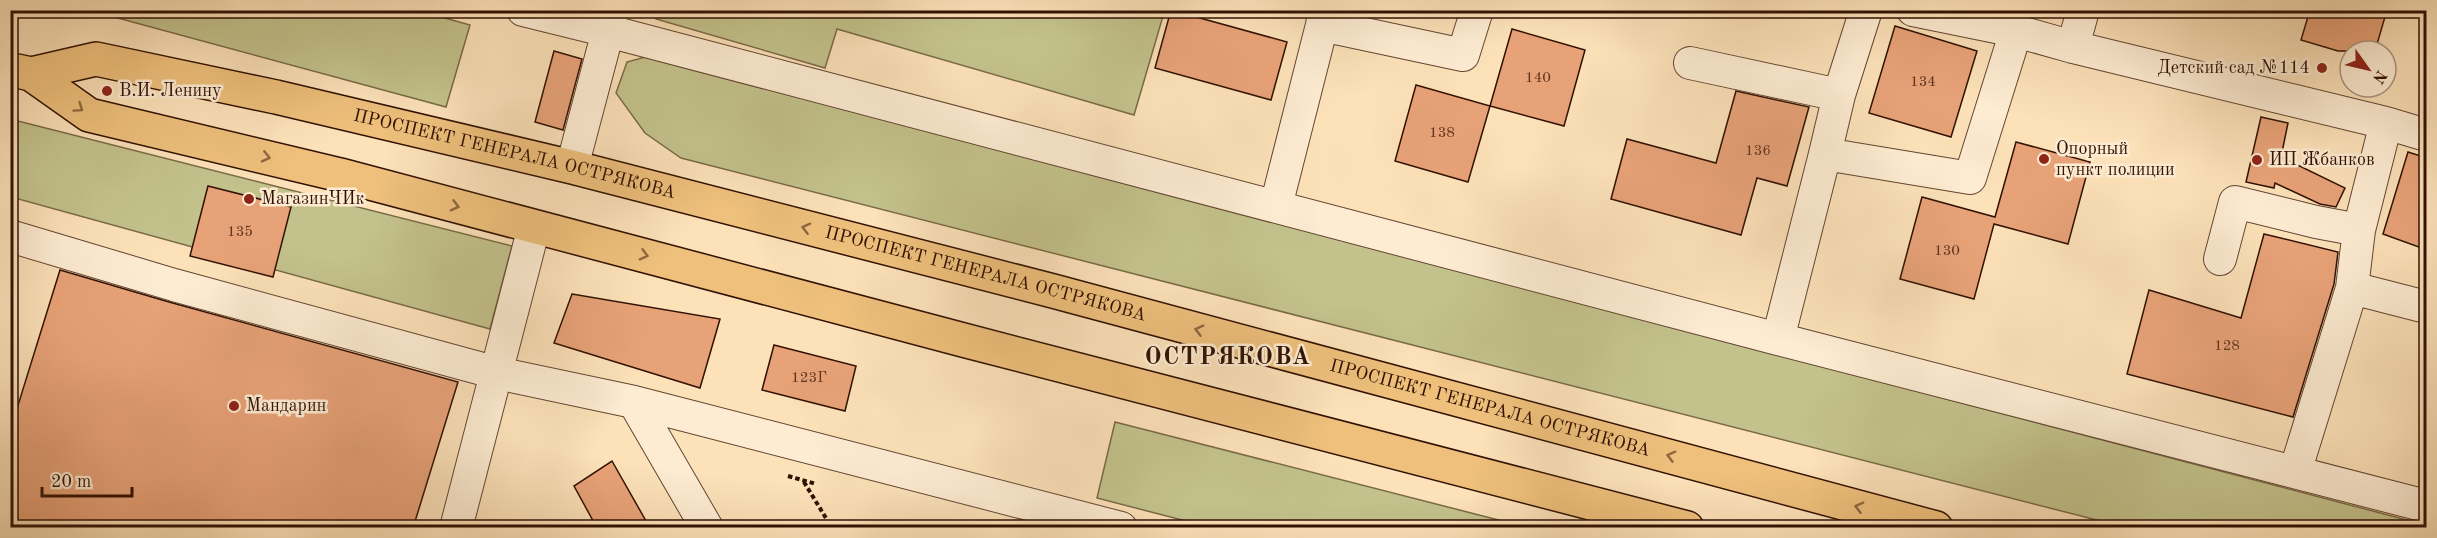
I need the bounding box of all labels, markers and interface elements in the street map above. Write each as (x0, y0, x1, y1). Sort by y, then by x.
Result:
north arrow (2338, 39, 2398, 99)
place label: Детский сад №114 (2157, 59, 2310, 77)
marker: Детский сад №114 (2315, 61, 2329, 75)
text: N (2368, 67, 2389, 86)
house number: 140 (1525, 71, 1551, 86)
house number: 134 (1910, 75, 1936, 90)
place label: В.И. Ленину (119, 82, 222, 100)
marker: В.И. Ленину (100, 84, 114, 98)
one-way arrow (72, 101, 83, 112)
street label: ПРОСПЕКТ ГЕНЕРАЛА ОСТРЯКОВА (352, 107, 678, 202)
house number: 138 (1429, 126, 1455, 141)
place label: Опорный пункт полиции (2056, 140, 2175, 179)
house number: 136 (1745, 144, 1771, 159)
one-way arrow (261, 150, 271, 163)
place label: ИП Жбанков (2269, 151, 2375, 169)
marker: Опорный пункт полиции (2037, 152, 2051, 166)
marker: ИП Жбанков (2250, 153, 2264, 167)
place label: МагазинЧИк (261, 190, 365, 208)
marker: МагазинЧИк (242, 192, 256, 206)
one-way arrow (449, 199, 460, 211)
one-way arrow (802, 223, 812, 236)
street label: ПРОСПЕКТ ГЕНЕРАЛА ОСТРЯКОВА (823, 224, 1148, 325)
house number: 135 (227, 225, 253, 240)
house number: 130 (1934, 244, 1960, 259)
one-way arrow (638, 248, 649, 260)
one-way arrow (1194, 324, 1204, 337)
house number: 128 (2214, 339, 2240, 354)
district label: ОСТРЯКОВА (1145, 346, 1311, 370)
street label: ПРОСПЕКТ ГЕНЕРАЛА ОСТРЯКОВА (1328, 357, 1652, 460)
house number: 123Г (791, 371, 827, 386)
place label: Мандарин (246, 397, 327, 415)
marker: Мандарин (227, 399, 241, 413)
one-way arrow (1666, 450, 1676, 463)
scale bar (42, 460, 132, 498)
text: 20 m (51, 473, 91, 491)
one-way arrow (1854, 501, 1864, 514)

